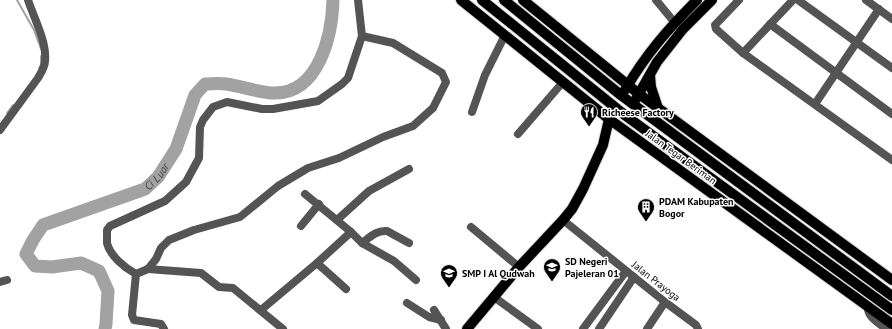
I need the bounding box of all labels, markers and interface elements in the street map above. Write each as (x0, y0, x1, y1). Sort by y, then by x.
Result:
restaurant icon: Richeese Factory (579, 102, 599, 127)
place label: Richeese Factory (602, 106, 674, 119)
street label: Jalan Tegar Beriman (642, 126, 719, 187)
water label: Ci Luar (141, 159, 173, 193)
place label: PDAM Kabupaten Bogor (659, 195, 734, 220)
building icon: PDAM Kabupaten Bogor (636, 197, 656, 222)
place label: SD Negeri Pajeleran 01 (565, 255, 619, 280)
school or university icon: SD Negeri Pajeleran 01 (542, 257, 562, 282)
street label: Jalan Prayoga (628, 257, 683, 304)
school or university icon: SMP I Al Qudwah (439, 263, 459, 288)
place label: SMP I Al Qudwah (462, 267, 535, 280)

